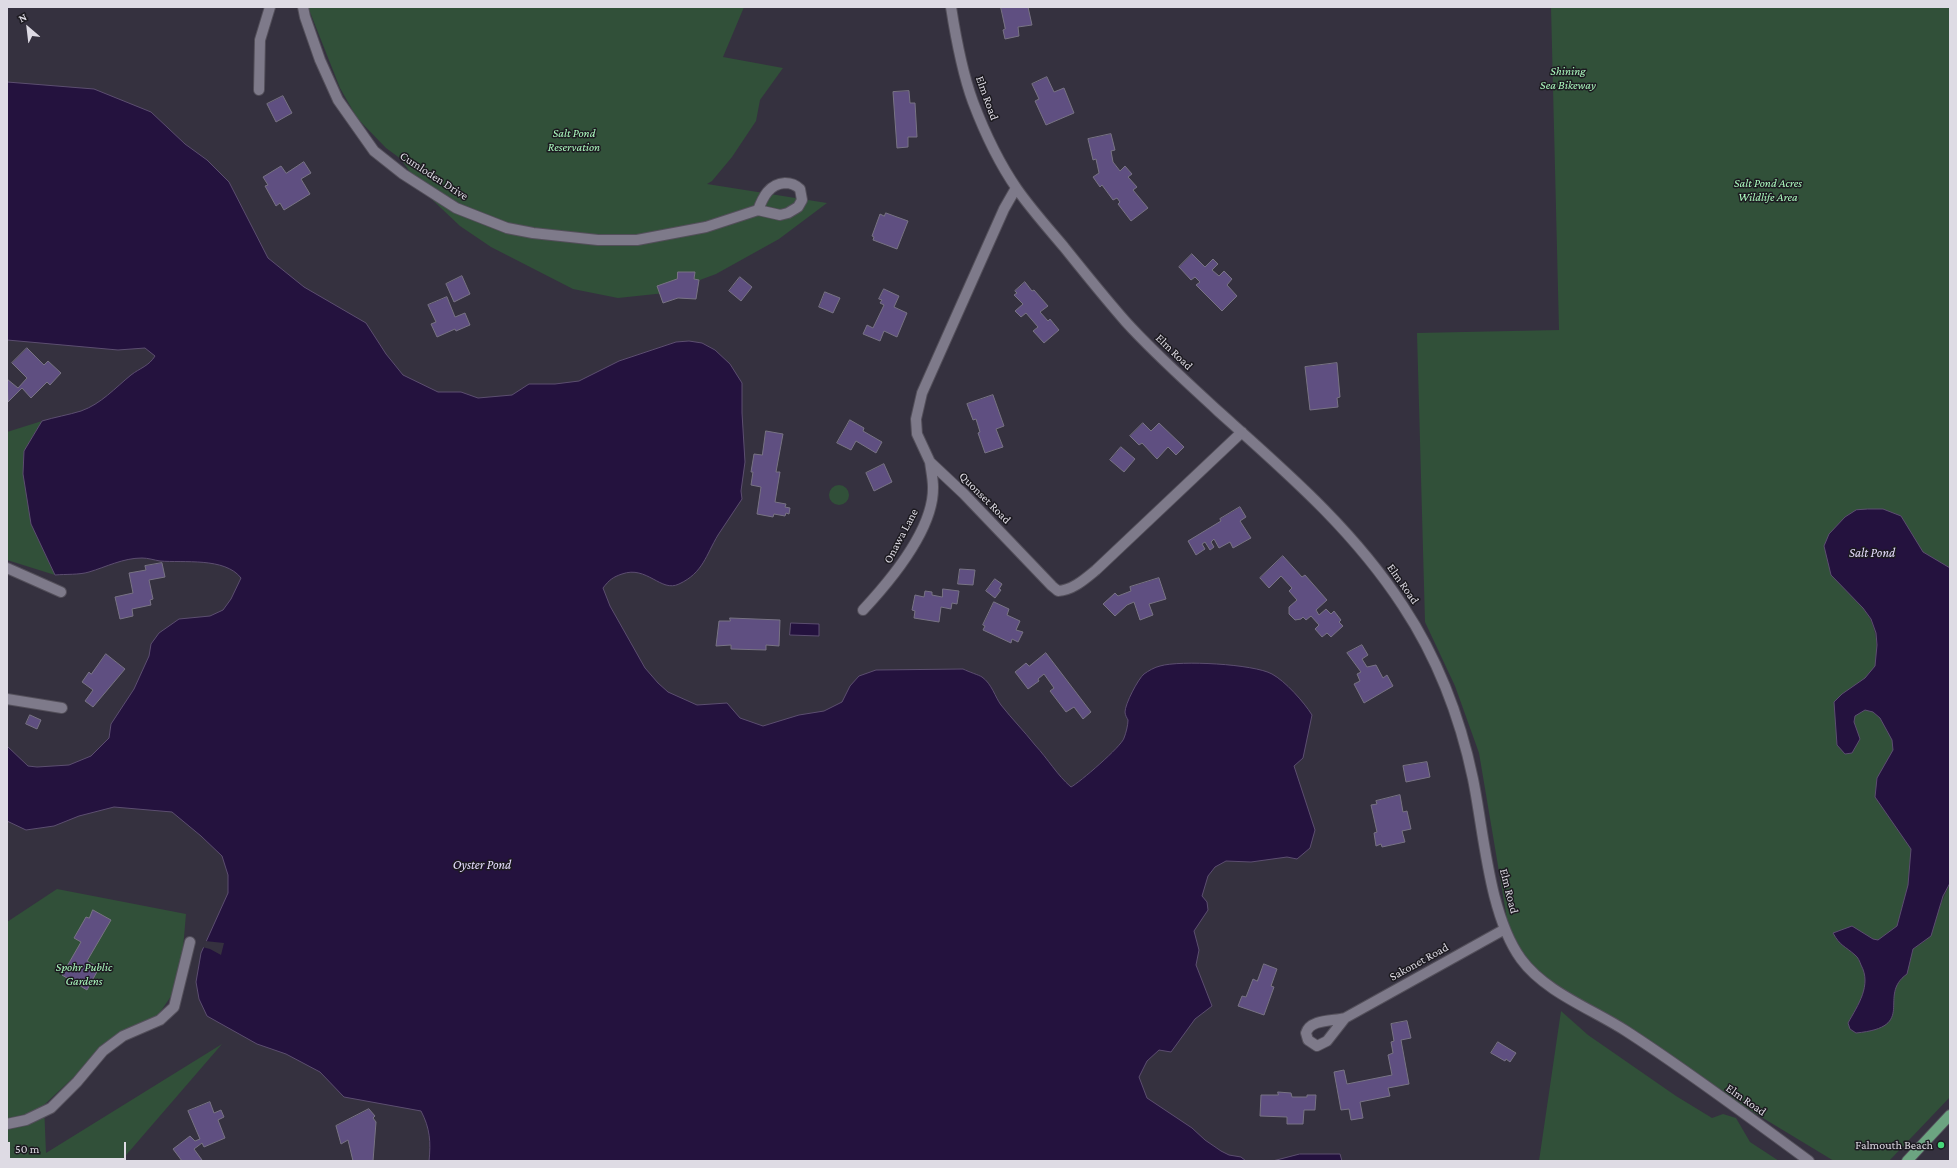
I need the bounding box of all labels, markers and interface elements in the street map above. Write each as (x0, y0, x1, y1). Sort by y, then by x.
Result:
north arrow (8, 8, 48, 48)
text: N (16, 10, 28, 24)
park label: Shining Sea Bikeway (1540, 64, 1596, 92)
street label: Elm Road (972, 74, 1002, 122)
park label: Salt Pond Reservation (548, 126, 600, 154)
street label: Cumloden Drive (397, 149, 471, 203)
park label: Salt Pond Acres Wildlife Area (1734, 176, 1802, 204)
street label: Elm Road (1152, 331, 1196, 373)
street label: Quonset Road (956, 469, 1014, 527)
street label: Onawa Lane (881, 506, 921, 566)
water label: Salt Pond (1849, 545, 1895, 561)
street label: Elm Road (1384, 561, 1422, 607)
water label: Oyster Pond (453, 857, 511, 873)
street label: Elm Road (1496, 867, 1522, 915)
street label: Sakonet Road (1387, 940, 1451, 984)
park label: Spohr Public Gardens (56, 960, 112, 988)
street label: Elm Road (1723, 1081, 1769, 1119)
scale bar (10, 1134, 128, 1160)
place label: Falmouth Beach (1855, 1138, 1933, 1152)
marker: Falmouth Beach (1936, 1140, 1946, 1150)
text: 50 m (15, 1142, 39, 1156)

